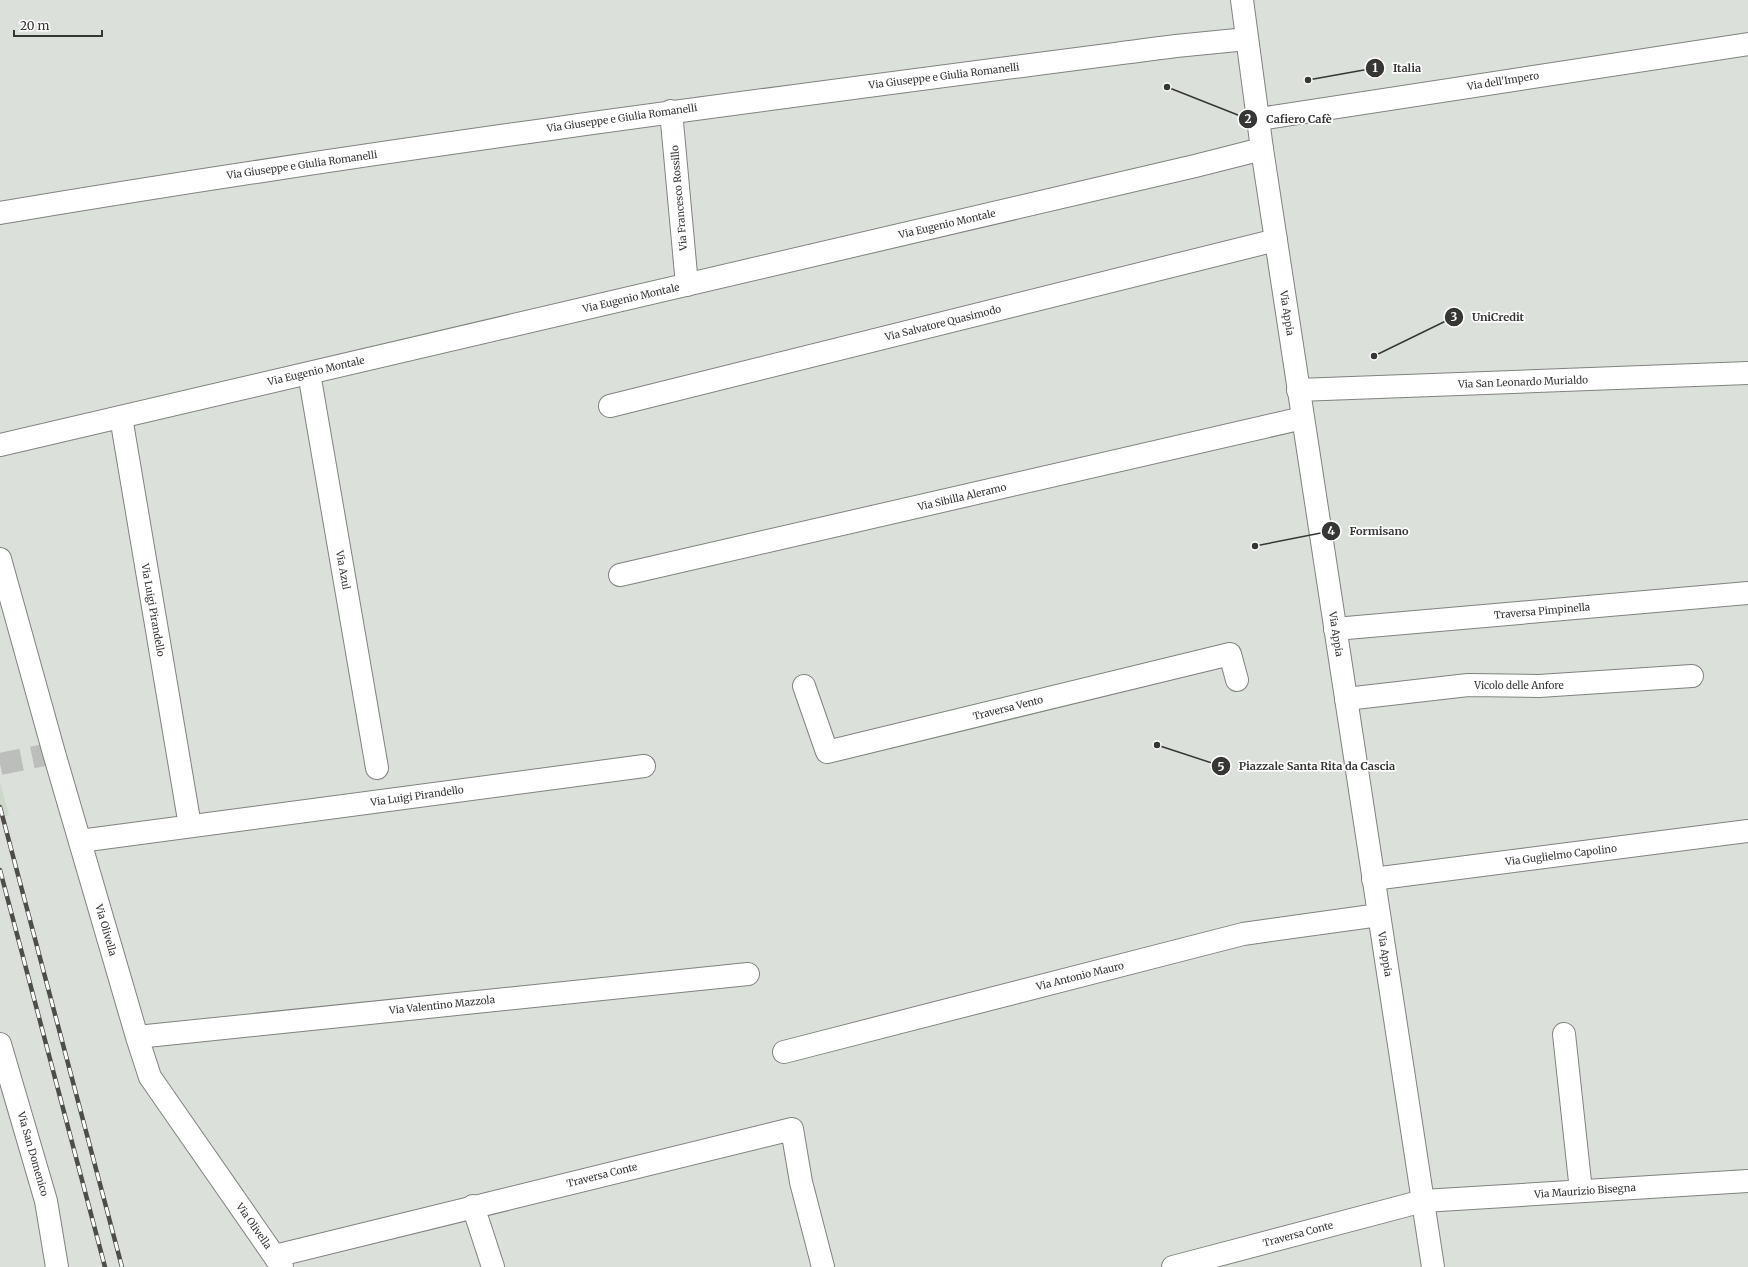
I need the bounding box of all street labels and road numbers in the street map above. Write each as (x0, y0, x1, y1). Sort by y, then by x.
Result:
street label: Via Giuseppe e Giulia Romanelli (867, 60, 1020, 92)
street label: Via dell'Impero (1465, 69, 1540, 93)
street label: Via Giuseppe e Giulia Romanelli (545, 101, 698, 135)
street label: Via Francesco Rossillo (668, 145, 690, 252)
street label: Via Giuseppe e Giulia Romanelli (225, 148, 378, 182)
street label: Via Eugenio Montale (896, 207, 997, 242)
street label: Via Eugenio Montale (580, 281, 681, 316)
street label: Via Appia (1277, 289, 1297, 337)
street label: Via Salvatore Quasimodo (883, 302, 1003, 344)
street label: Via Eugenio Montale (265, 354, 366, 389)
street label: Via San Leonardo Murialdo (1457, 373, 1588, 391)
street label: Via Sibilla Aleramo (915, 480, 1008, 514)
street label: Via Azul (333, 548, 353, 591)
street label: Via Luigi Pirandello (138, 562, 168, 658)
street label: Traversa Pimpinella (1493, 600, 1591, 622)
street label: Via Appia (1326, 610, 1346, 658)
street label: Vicolo delle Anfore (1473, 679, 1564, 692)
street label: Traversa Vento (972, 693, 1045, 723)
street label: Via Luigi Pirandello (369, 783, 465, 809)
street label: Via Guglielmo Capolino (1503, 842, 1618, 868)
street label: Via Olivella (92, 902, 120, 958)
street label: Via Appia (1375, 930, 1395, 978)
street label: Via Antonio Mauro (1034, 959, 1125, 993)
street label: Via Valentino Mazzola (387, 993, 496, 1017)
street label: Via San Domenico (14, 1109, 51, 1198)
street label: Traversa Conte (565, 1160, 639, 1190)
street label: Via Maurizio Bisegna (1533, 1181, 1637, 1201)
street label: Via Olivella (233, 1200, 275, 1252)
street label: Traversa Conte (1261, 1218, 1335, 1250)

